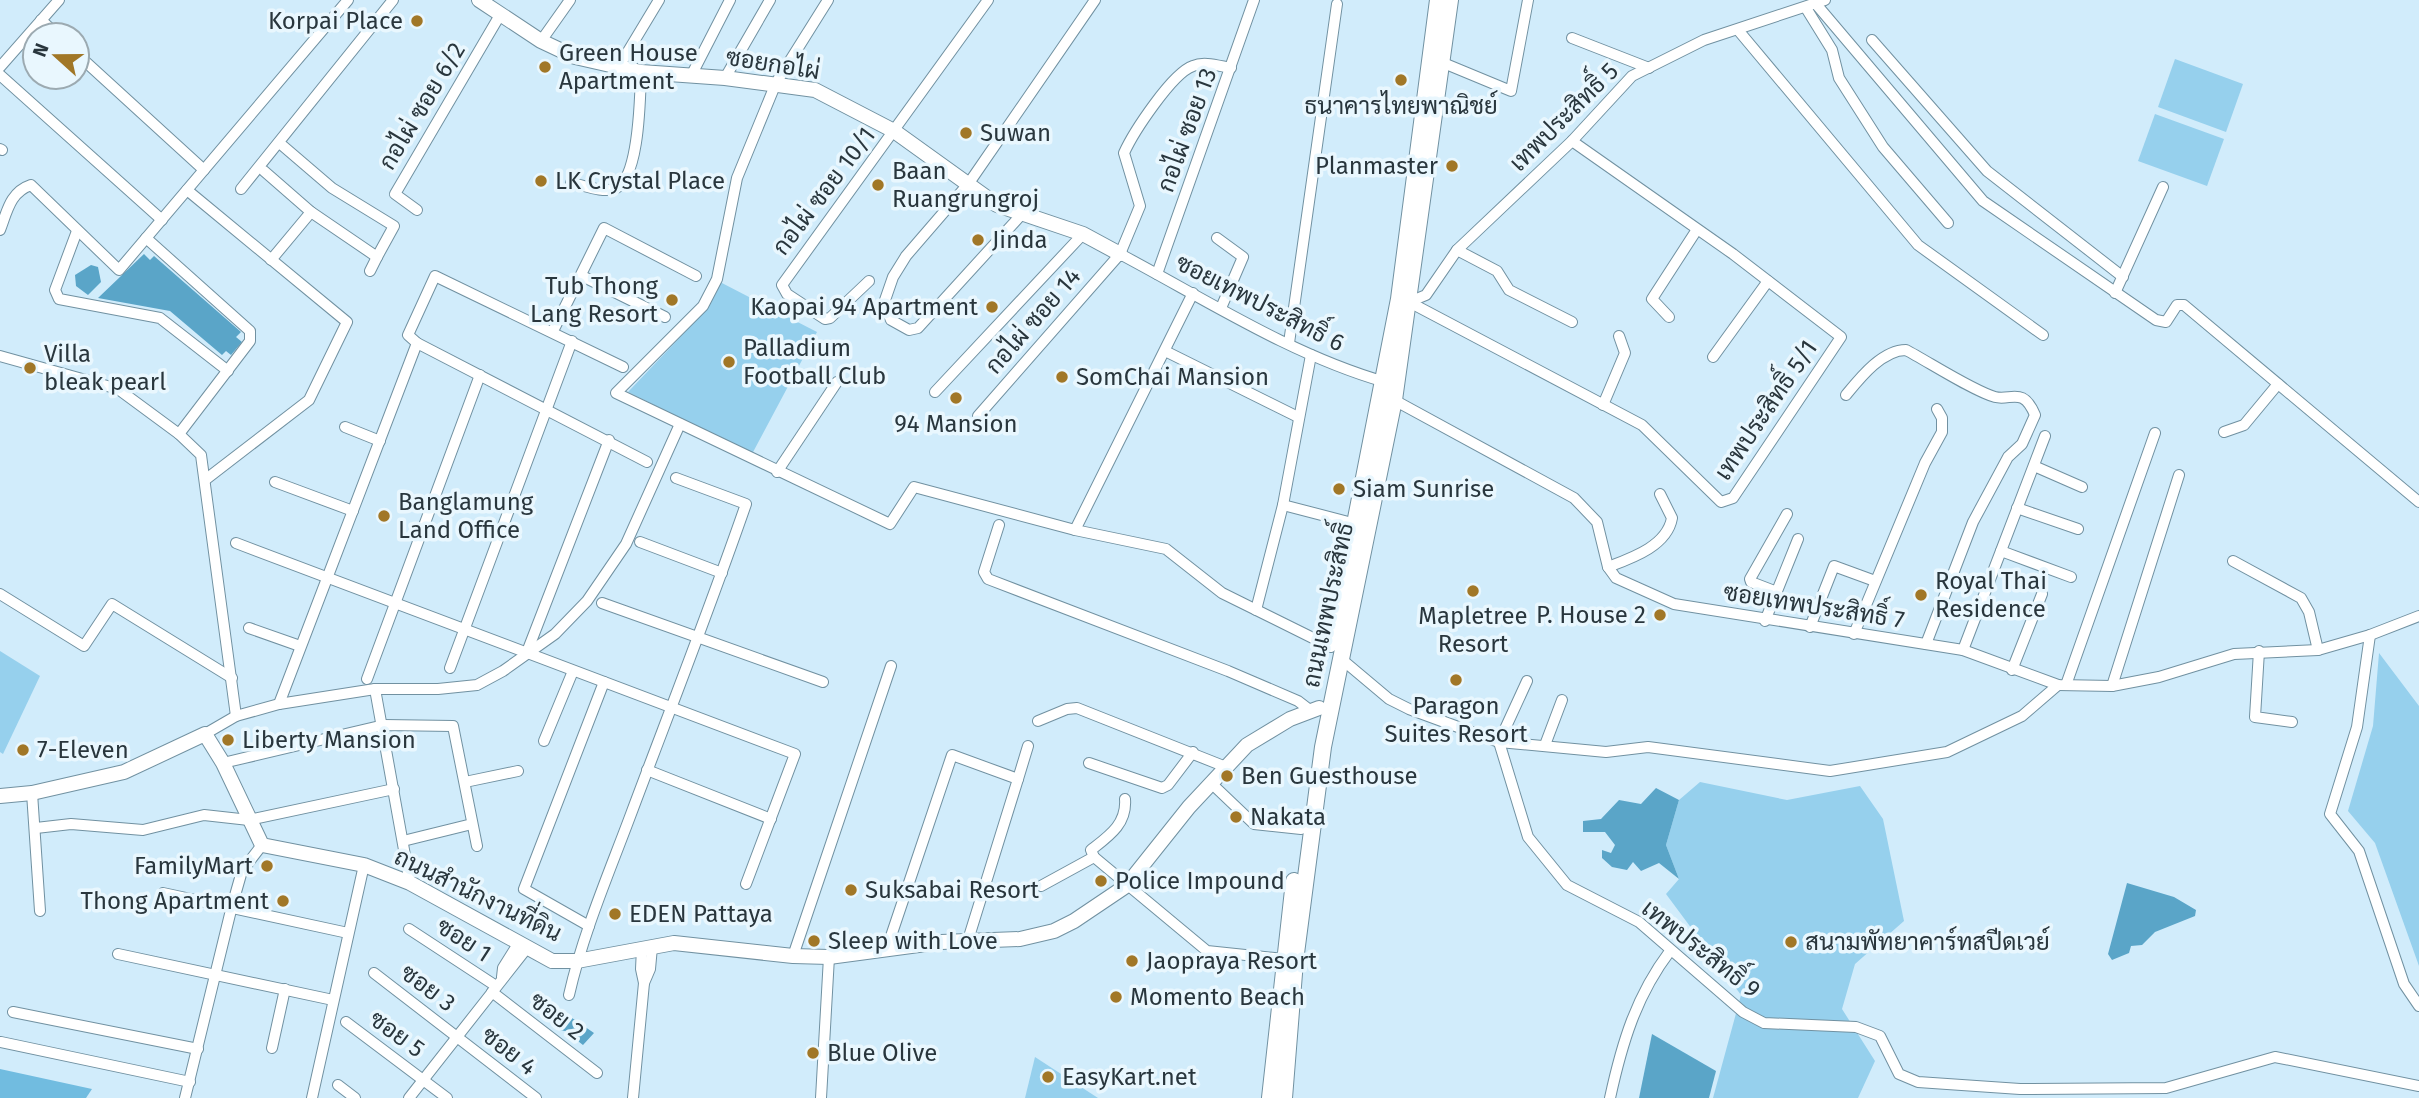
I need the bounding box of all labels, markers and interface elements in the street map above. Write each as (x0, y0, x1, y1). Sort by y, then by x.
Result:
place label: Korpai Place (268, 7, 403, 35)
marker: Korpai Place (409, 13, 425, 29)
north arrow (21, 21, 91, 91)
street label: กอไผ่ ซอย 6/2 (371, 36, 471, 175)
place label: Green House Apartment (559, 39, 698, 95)
text: N (28, 40, 54, 60)
street label: ซอยกอไผ่ (724, 41, 822, 85)
street label: เทพประสิทธิ์ 5 (1498, 51, 1624, 177)
marker: Green House Apartment (537, 59, 553, 75)
street label: กอไผ่ ซอย 13 (1150, 63, 1222, 196)
marker: ธนาคารไทยพาณิชย์ (1393, 72, 1409, 88)
place label: ธนาคารไทยพาณิชย์ (1304, 90, 1498, 120)
place label: Suwan (980, 119, 1051, 147)
street label: กอไผ่ ซอย 10/1 (765, 120, 881, 260)
marker: Suwan (958, 125, 974, 141)
place label: Planmaster (1315, 152, 1439, 180)
place label: Baan Ruangrungroj (892, 157, 1039, 213)
marker: Planmaster (1444, 158, 1460, 174)
place label: LK Crystal Place (555, 167, 725, 195)
marker: LK Crystal Place (533, 173, 549, 189)
marker: Baan Ruangrungroj (870, 177, 886, 193)
place label: Jinda (992, 226, 1048, 254)
marker: Jinda (970, 232, 986, 248)
street label: ซอยเทพประสิทธิ์ 6 (1171, 241, 1352, 357)
street label: กอไผ่ ซอย 14 (978, 261, 1087, 380)
place label: Tub Thong Lang Resort (530, 272, 659, 328)
marker: Tub Thong Lang Resort (664, 292, 680, 308)
place label: Kaopai 94 Apartment (750, 293, 978, 321)
marker: Kaopai 94 Apartment (984, 299, 1000, 315)
street label: เทพประสิทธิ์ 5/1 (1702, 330, 1823, 485)
place label: Palladium Football Club (743, 334, 886, 390)
place label: Villa bleak pearl (44, 340, 166, 396)
marker: Palladium Football Club (721, 354, 737, 370)
marker: Villa bleak pearl (22, 360, 38, 376)
place label: SomChai Mansion (1076, 363, 1269, 391)
marker: SomChai Mansion (1054, 369, 1070, 385)
marker: 94 Mansion (948, 390, 964, 406)
place label: 94 Mansion (894, 410, 1018, 438)
place label: Siam Sunrise (1353, 475, 1494, 503)
marker: Siam Sunrise (1331, 481, 1347, 497)
place label: Banglamung Land Office (398, 488, 534, 544)
marker: Banglamung Land Office (376, 508, 392, 524)
street label: ถนนเทพประสิทธิ์ (1289, 518, 1359, 690)
place label: Royal Thai Residence (1935, 567, 2047, 623)
street label: ซอยเทพประสิทธิ์ 7 (1721, 570, 1908, 634)
marker: Mapletree Resort (1465, 583, 1481, 599)
marker: Royal Thai Residence (1913, 587, 1929, 603)
place label: P. House 2 (1536, 601, 1646, 629)
place label: Mapletree Resort (1418, 602, 1528, 658)
marker: P. House 2 (1652, 607, 1668, 623)
marker: Paragon Suites Resort (1448, 672, 1464, 688)
place label: Paragon Suites Resort (1384, 692, 1528, 748)
place label: Liberty Mansion (242, 726, 416, 754)
marker: Liberty Mansion (220, 732, 236, 748)
place label: 7-Eleven (37, 736, 129, 764)
marker: 7-Eleven (15, 742, 31, 758)
place label: Ben Guesthouse (1241, 762, 1418, 790)
marker: Ben Guesthouse (1219, 768, 1235, 784)
place label: Nakata (1250, 803, 1326, 831)
marker: Nakata (1228, 809, 1244, 825)
street label: ถนนสำนักงานที่ดิน (390, 836, 569, 948)
place label: FamilyMart (134, 852, 253, 880)
marker: FamilyMart (259, 858, 275, 874)
place label: Police Impound (1115, 867, 1285, 895)
marker: Police Impound (1093, 873, 1109, 889)
place label: Suksabai Resort (865, 876, 1039, 904)
marker: Suksabai Resort (843, 882, 859, 898)
place label: Thong Apartment (80, 887, 269, 915)
street label: เทพประสิทธิ์ 9 (1636, 888, 1771, 1004)
marker: Thong Apartment (275, 893, 291, 909)
place label: EDEN Pattaya (629, 900, 773, 928)
marker: EDEN Pattaya (607, 906, 623, 922)
street label: ซอย 1 (431, 912, 497, 968)
place label: สนามพัทยาคาร์ทสปีดเวย์ (1805, 926, 2050, 956)
place label: Sleep with Love (828, 927, 998, 955)
marker: Sleep with Love (806, 933, 822, 949)
marker: สนามพัทยาคาร์ทสปีดเวย์ (1783, 934, 1799, 950)
place label: Jaopraya Resort (1146, 947, 1317, 975)
marker: Jaopraya Resort (1124, 953, 1140, 969)
street label: ซอย 3 (395, 958, 461, 1018)
place label: Momento Beach (1130, 983, 1305, 1011)
street label: ซอย 2 (524, 986, 590, 1046)
marker: Momento Beach (1108, 989, 1124, 1005)
street label: ซอย 5 (364, 1005, 430, 1063)
street label: ซอย 4 (476, 1021, 542, 1081)
place label: Blue Olive (827, 1039, 937, 1067)
marker: Blue Olive (805, 1045, 821, 1061)
place label: EasyKart.net (1062, 1063, 1197, 1091)
marker: EasyKart.net (1040, 1069, 1056, 1085)

